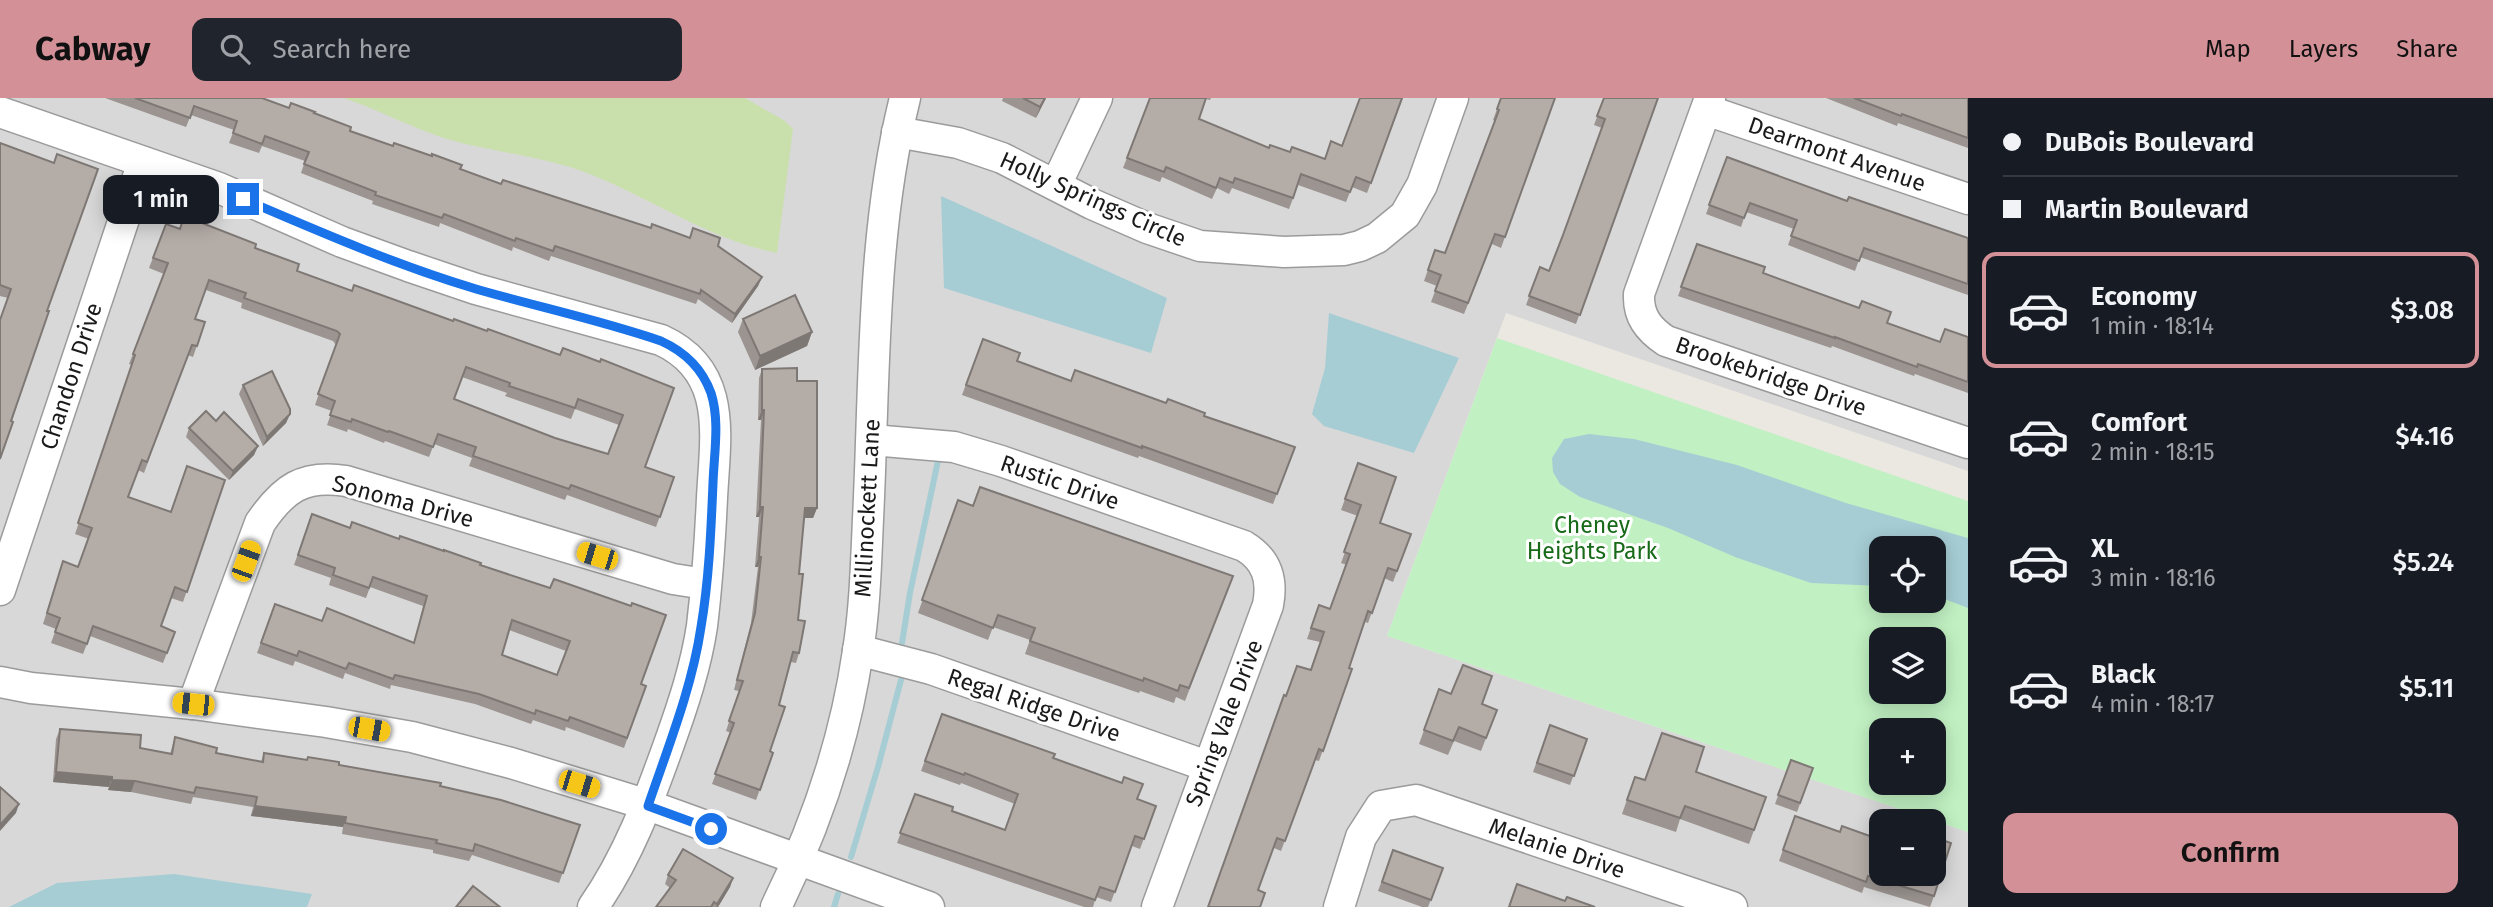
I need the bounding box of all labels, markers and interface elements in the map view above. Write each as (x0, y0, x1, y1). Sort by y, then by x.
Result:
search box (192, 18, 682, 81)
text: Cabway (35, 29, 150, 69)
icon: search (216, 30, 254, 68)
text: Search here (272, 34, 411, 65)
text: Map (2205, 35, 2251, 63)
text: Layers (2289, 35, 2358, 63)
text: Share (2396, 35, 2458, 63)
street label: Dearmont Avenue (1745, 111, 1929, 197)
text: DuBois Boulevard (2045, 127, 2254, 158)
street label: Holly Springs Circle (995, 145, 1191, 253)
callout: 1 min (103, 174, 218, 224)
route end (227, 183, 259, 215)
text: 1 min (133, 185, 189, 213)
text: Martin Boulevard (2045, 194, 2249, 225)
icon: car (2007, 279, 2070, 342)
text: Economy (2091, 281, 2197, 312)
text: $3.08 (2391, 295, 2454, 326)
street label: Chandon Drive (34, 299, 108, 453)
text: 1 min · 18:14 (2091, 312, 2214, 340)
street label: Brookebridge Drive (1672, 330, 1870, 422)
icon: car (2007, 405, 2070, 468)
text: Comfort (2091, 407, 2187, 438)
street label: Millinockett Lane (848, 418, 886, 598)
text: $4.16 (2395, 421, 2454, 452)
text: 2 min · 18:15 (2091, 438, 2215, 466)
street label: Rustic Drive (997, 449, 1123, 515)
street label: Sonoma Drive (329, 469, 477, 533)
park label: Cheney Heights Park (1527, 511, 1657, 565)
icon: car (2007, 531, 2070, 594)
text: XL (2091, 533, 2119, 564)
map controls (1869, 536, 1946, 886)
button: locate (1869, 536, 1946, 613)
car (229, 538, 264, 584)
car (574, 540, 621, 572)
text: $5.24 (2393, 547, 2454, 578)
text: 3 min · 18:16 (2091, 564, 2215, 592)
button: layers (1869, 627, 1946, 704)
street label: Spring Vale Drive (1179, 636, 1269, 810)
icon: car (2007, 657, 2070, 720)
text: Black (2091, 659, 2156, 690)
street label: Regal Ridge Drive (944, 662, 1124, 748)
text: $5.11 (2399, 673, 2454, 704)
text: 4 min · 18:17 (2091, 690, 2214, 718)
car (172, 691, 215, 717)
car (347, 715, 392, 743)
button: + (1869, 718, 1946, 795)
car (556, 768, 603, 800)
button: − (1869, 809, 1946, 886)
street label: Melanie Drive (1485, 812, 1629, 884)
route start (695, 813, 727, 845)
button: Confirm (2003, 813, 2458, 893)

